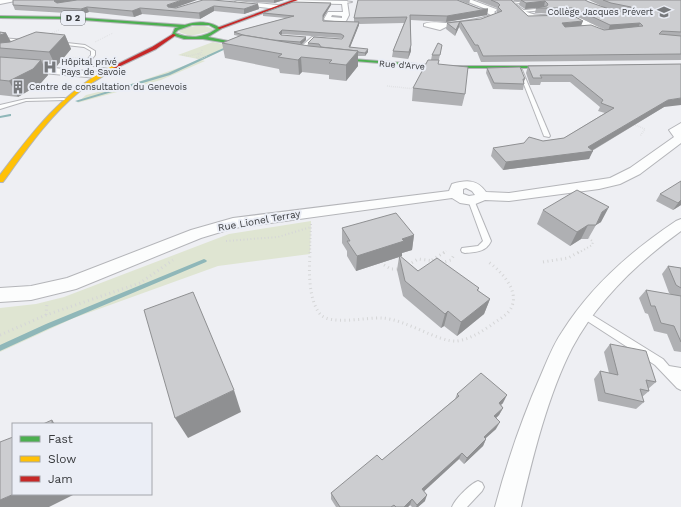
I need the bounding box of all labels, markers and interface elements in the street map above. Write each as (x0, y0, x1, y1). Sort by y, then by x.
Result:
school or university icon: Collège Jacques Prévert (656, 4, 672, 20)
place label: Collège Jacques Prévert (547, 7, 653, 17)
road number: D 2 (61, 11, 85, 25)
place label: Hôpital privé Pays de Savoie (61, 57, 126, 77)
street label: Rue d'Arve (379, 58, 425, 72)
hospital icon: Hôpital privé Pays de Savoie (42, 59, 58, 75)
building icon: Centre de consultation du Genevois (10, 79, 26, 95)
place label: Centre de consultation du Genevois (29, 82, 187, 92)
street label: Rue Lionel Terray (217, 208, 302, 233)
legend (12, 423, 152, 495)
text: Fast (48, 432, 73, 446)
text: Slow (48, 452, 76, 466)
text: Jam (48, 472, 73, 486)

